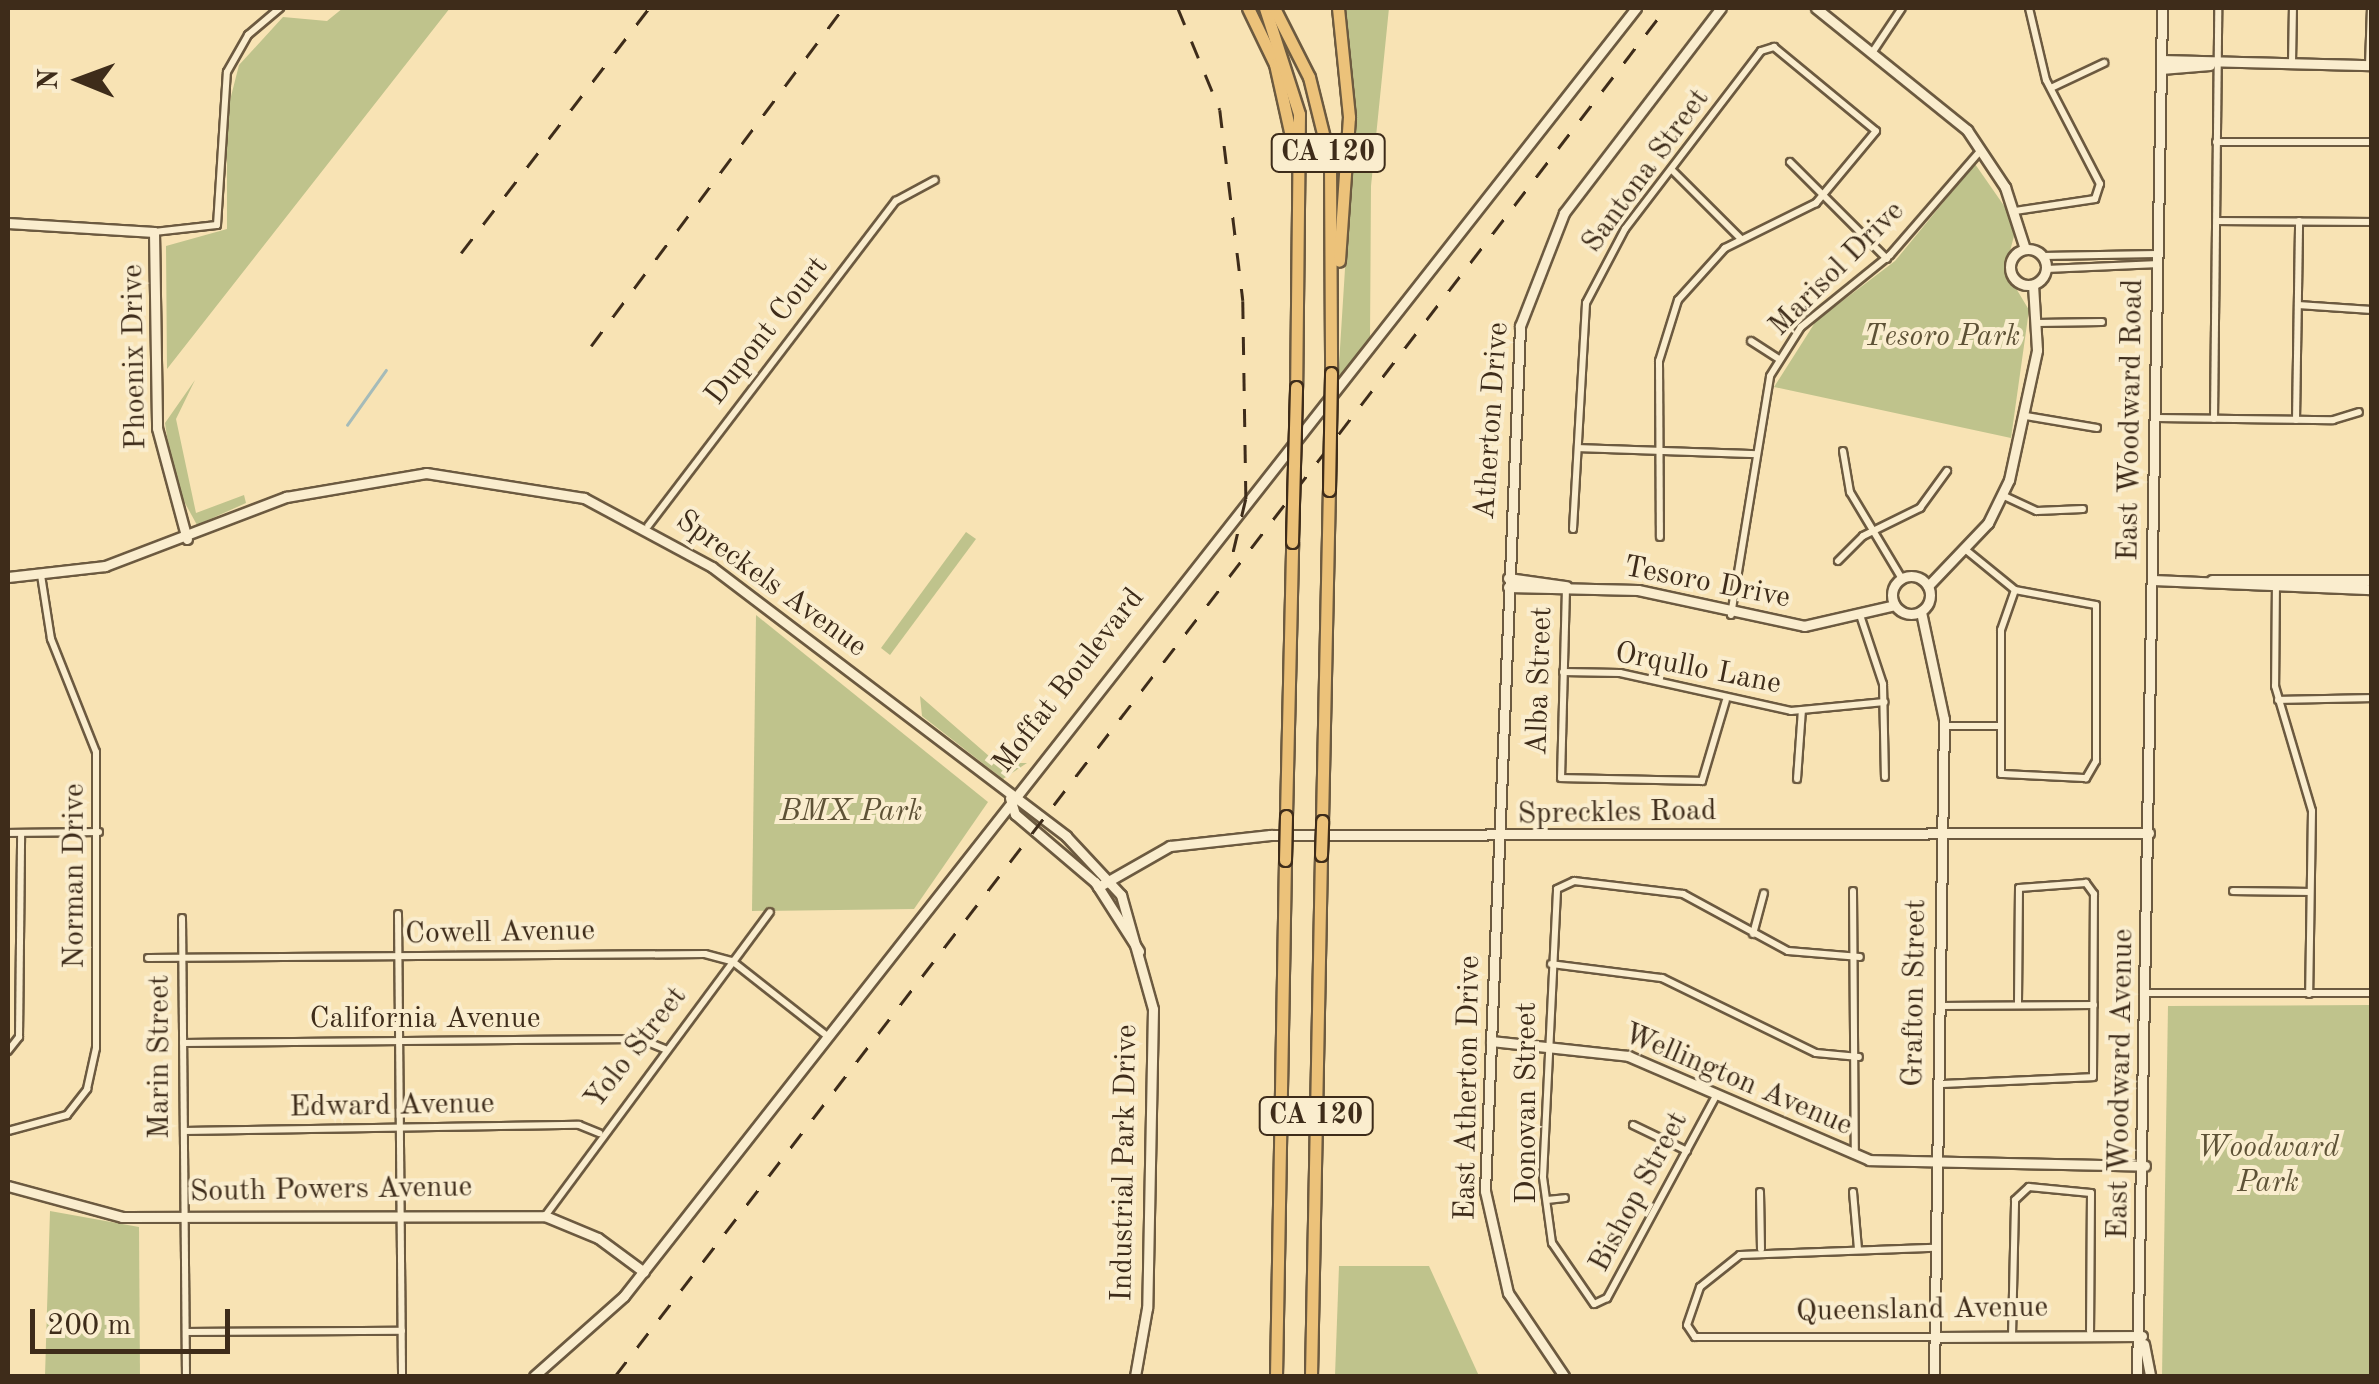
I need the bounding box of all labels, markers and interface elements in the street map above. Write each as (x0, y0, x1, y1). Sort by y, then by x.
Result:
north arrow (30, 30, 130, 130)
text: N (36, 69, 64, 90)
street label: Santona Street (1574, 82, 1718, 260)
road number: CA 120 (1270, 130, 1386, 176)
street label: Marisol Drive (1762, 194, 1912, 344)
street label: Dupont Court (698, 249, 836, 413)
street label: Phoenix Drive (115, 264, 155, 450)
street label: East Woodward Road (2111, 279, 2151, 561)
park label: Tesoro Park (1864, 319, 2020, 355)
street label: Atherton Drive (1467, 321, 1517, 521)
street label: Spreckels Avenue (668, 503, 874, 665)
street label: Tesoro Drive (1621, 549, 1793, 617)
street label: Moffat Boulevard (986, 581, 1152, 781)
street label: Alba Street (1519, 606, 1561, 756)
street label: Orqullo Lane (1612, 635, 1784, 703)
street label: Norman Drive (57, 783, 93, 969)
street label: Spreckles Road (1517, 793, 1717, 833)
park label: BMX Park (779, 794, 923, 830)
street label: Grafton Street (1895, 899, 1935, 1087)
street label: Cowell Avenue (405, 913, 595, 953)
street label: East Woodward Avenue (2100, 928, 2142, 1240)
street label: East Atherton Drive (1448, 955, 1488, 1221)
street label: Marin Street (142, 975, 178, 1139)
street label: Yolo Street (577, 980, 695, 1116)
street label: California Avenue (310, 1001, 540, 1037)
street label: Donovan Street (1509, 1002, 1545, 1204)
street label: Wellington Avenue (1618, 1016, 1858, 1144)
street label: Industrial Park Drive (1105, 1024, 1145, 1302)
street label: Edward Avenue (289, 1086, 495, 1126)
road number: CA 120 (1258, 1093, 1374, 1139)
street label: Bishop Street (1582, 1106, 1696, 1278)
park label: Woodward Park (2197, 1130, 2339, 1200)
street label: South Powers Avenue (189, 1170, 473, 1210)
scale bar (35, 1289, 235, 1351)
street label: Queensland Avenue (1796, 1290, 2048, 1330)
text: 200 m (47, 1311, 131, 1341)

